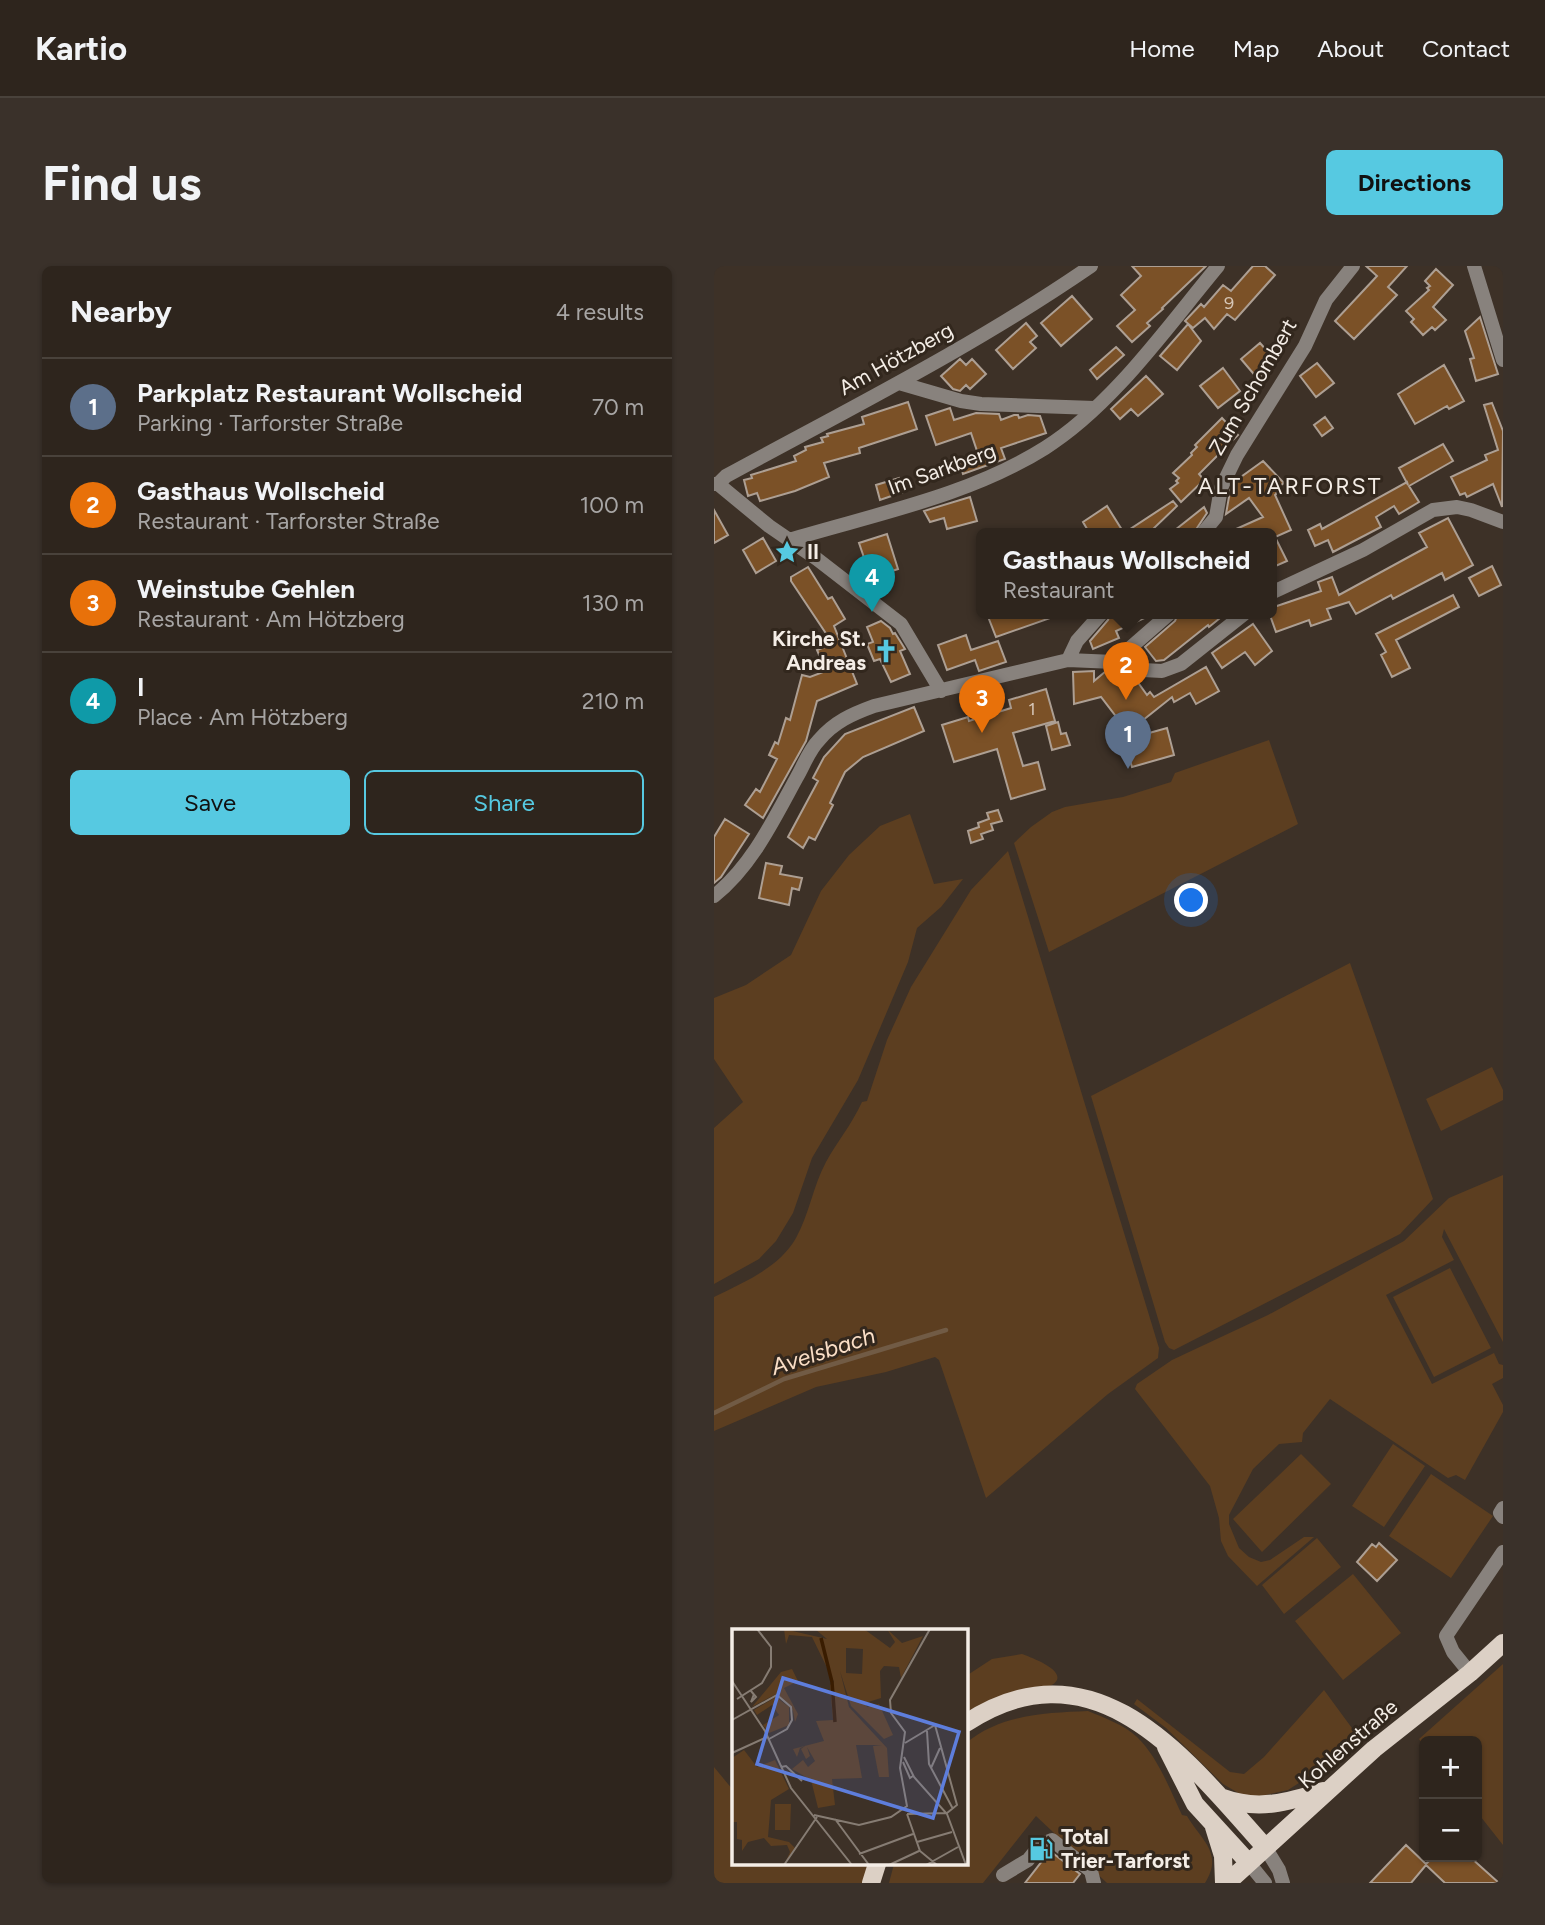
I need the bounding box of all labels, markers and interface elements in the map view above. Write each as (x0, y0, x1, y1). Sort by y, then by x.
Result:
text: Kartio (35, 29, 127, 68)
text: Home (1129, 34, 1195, 63)
text: Map (1233, 34, 1279, 63)
text: About (1317, 34, 1384, 63)
text: Contact (1422, 34, 1510, 63)
button: Directions (1326, 150, 1503, 215)
text: Find us (42, 153, 201, 212)
house number: 9 (1224, 292, 1234, 314)
text: Nearby (70, 293, 172, 330)
text: 4 results (556, 298, 644, 326)
street label: Zum Schombert (1203, 314, 1302, 459)
street label: Am Hötzberg (834, 317, 957, 400)
text: Parkplatz Restaurant Wollscheid (137, 377, 523, 409)
text: 1 (88, 393, 98, 421)
text: 70 m (592, 393, 644, 421)
text: Parking · Tarforster Straße (137, 409, 403, 437)
street label: Im Sarkberg (885, 437, 999, 500)
district label: ALT-TARFORST (1198, 472, 1382, 500)
text: Gasthaus Wollscheid (137, 475, 385, 507)
text: 2 (86, 491, 100, 519)
text: 100 m (580, 491, 644, 519)
text: Restaurant · Tarforster Straße (137, 507, 440, 535)
popup (976, 528, 1277, 619)
place icon: II (773, 538, 801, 566)
place label: II (807, 539, 819, 564)
text: Gasthaus Wollscheid (1003, 544, 1250, 576)
pin: 4 (849, 554, 895, 612)
text: Weinstube Gehlen (137, 573, 355, 605)
text: Restaurant (1003, 576, 1115, 604)
text: 3 (87, 589, 99, 617)
text: 130 m (582, 589, 644, 617)
text: Restaurant · Am Hötzberg (137, 605, 405, 633)
place label: Kirche St. Andreas (772, 626, 866, 675)
church icon: Kirche St. Andreas (872, 637, 900, 665)
pin: 2 (1103, 642, 1149, 700)
text: I (137, 671, 145, 703)
pin: 3 (959, 675, 1005, 733)
text: 4 (86, 687, 100, 715)
text: 210 m (582, 687, 644, 715)
house number: 1 (1028, 698, 1036, 720)
text: Place · Am Hötzberg (137, 703, 348, 731)
pin: 1 (1105, 711, 1151, 769)
button: Save (70, 770, 350, 835)
button: Share (364, 770, 644, 835)
your location (1174, 883, 1208, 917)
water label: Avelsbach (766, 1321, 879, 1381)
inset map (732, 1629, 968, 1866)
street label: Kohlenstraße (1293, 1694, 1402, 1793)
map controls (1419, 1736, 1482, 1862)
button: + (1419, 1736, 1482, 1799)
button: − (1419, 1799, 1482, 1862)
place label: Total Trier-Tarforst (1061, 1824, 1191, 1873)
fuel station icon: Total Trier-Tarforst (1027, 1835, 1055, 1863)

